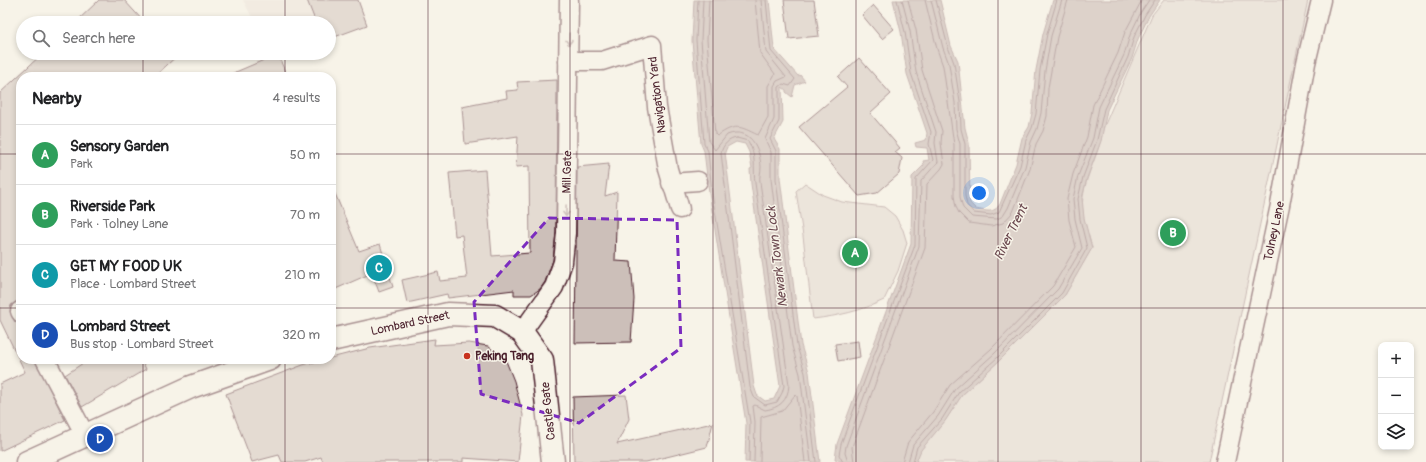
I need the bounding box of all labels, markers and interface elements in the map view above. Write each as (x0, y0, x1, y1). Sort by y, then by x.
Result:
search box (16, 16, 336, 60)
icon: search (30, 27, 52, 49)
text: Search here (62, 29, 135, 48)
one-way arrow (565, 32, 572, 45)
street label: Navigation Yard (645, 56, 670, 134)
text: Nearby (32, 88, 81, 109)
text: 4 results (273, 90, 320, 106)
text: Sensory Garden (70, 137, 169, 156)
text: A (41, 147, 49, 163)
text: 50 m (290, 147, 320, 163)
street label: Mill Gate (560, 150, 575, 194)
text: Park (70, 156, 93, 172)
your location (969, 183, 989, 203)
text: Riverside Park (70, 197, 155, 216)
water label: River Trent (991, 200, 1032, 263)
street label: Tolney Lane (1261, 200, 1288, 262)
one-way arrow (563, 204, 570, 217)
water label: Newark Town Lock (763, 204, 791, 308)
text: B (41, 207, 49, 223)
text: 70 m (290, 207, 320, 223)
text: Park · Tolney Lane (70, 216, 168, 232)
pin: B (1160, 218, 1186, 248)
pin: A (842, 238, 868, 268)
pin: C (366, 253, 392, 283)
text: GET MY FOOD UK (70, 257, 182, 276)
text: C (41, 267, 49, 283)
text: 210 m (284, 267, 320, 283)
text: Place · Lombard Street (70, 276, 196, 292)
street label: Lombard Street (369, 308, 451, 339)
text: Lombard Street (70, 317, 170, 336)
text: D (41, 327, 49, 343)
text: 320 m (282, 327, 320, 343)
text: Bus stop · Lombard Street (70, 336, 213, 352)
map controls (1378, 342, 1414, 450)
button: + (1378, 342, 1414, 378)
place label: Peking Tang (475, 349, 534, 364)
marker: Peking Tang (462, 351, 472, 361)
button: − (1378, 378, 1414, 414)
street label: Castle Gate (538, 381, 559, 441)
button: layers (1378, 414, 1414, 450)
pin: D (87, 424, 113, 454)

